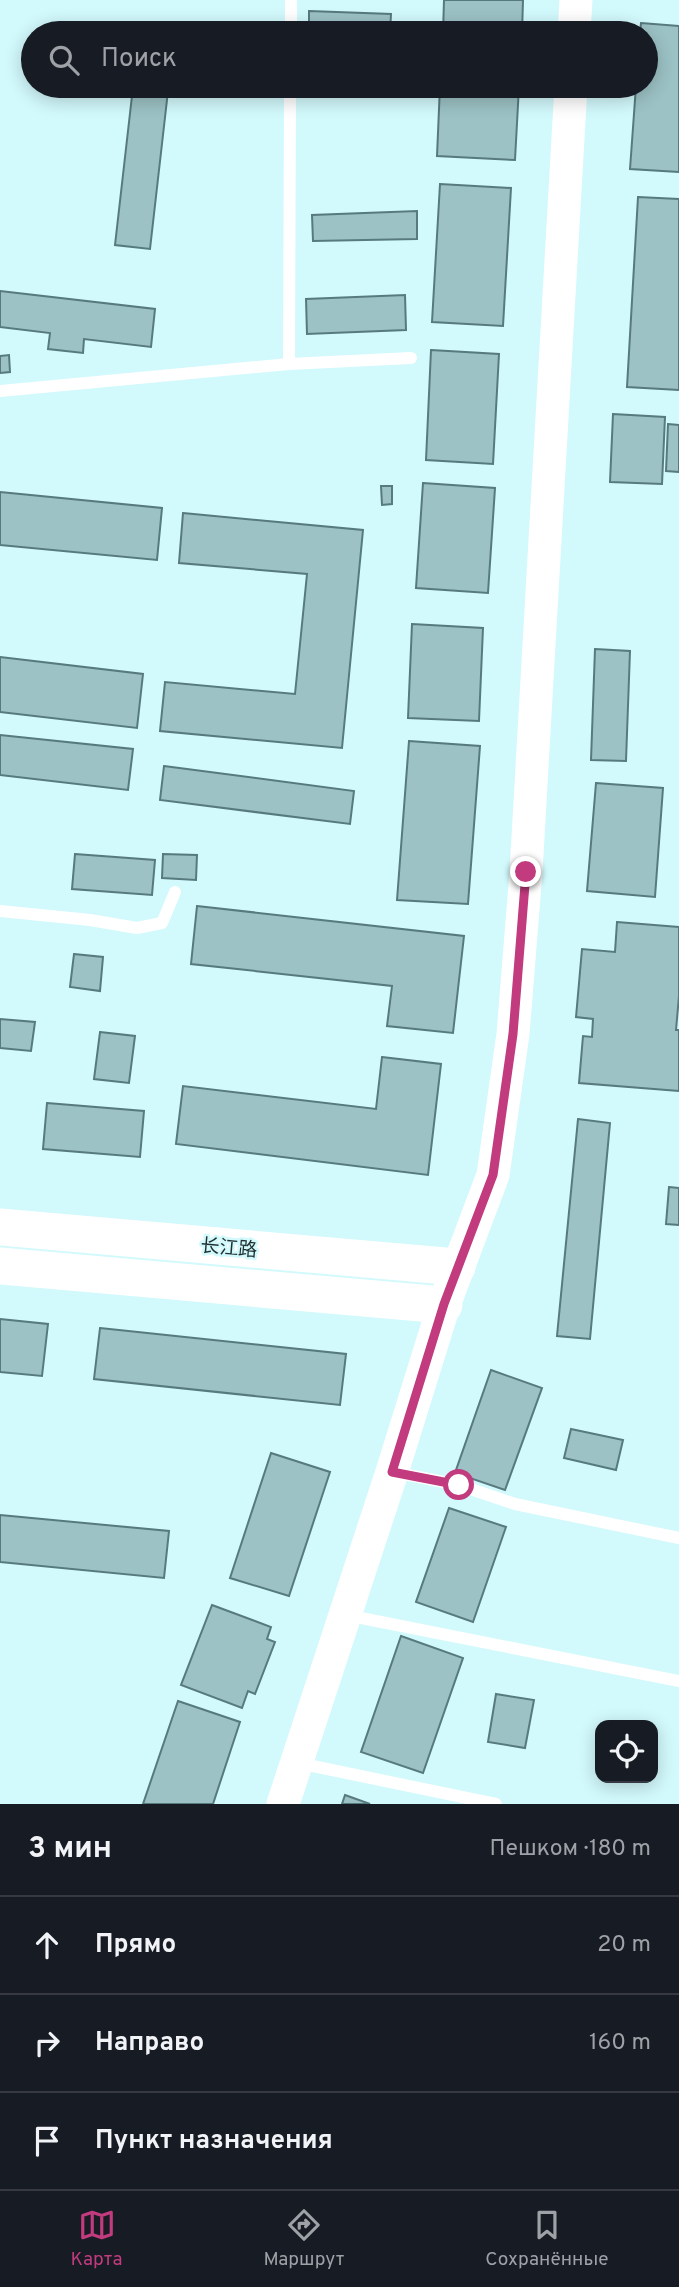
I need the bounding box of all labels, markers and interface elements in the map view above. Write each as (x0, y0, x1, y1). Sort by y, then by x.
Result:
search box (21, 21, 658, 98)
icon: search (45, 41, 83, 79)
text: Поиск (101, 43, 177, 76)
route end (510, 856, 541, 887)
street label: 长江路 (199, 1235, 258, 1263)
route start (443, 1469, 474, 1500)
map controls (595, 1720, 658, 1783)
button: locate (595, 1720, 658, 1783)
text: 3 мин (28, 1831, 112, 1868)
text: Пешком · 180 m (489, 1835, 651, 1864)
icon: ahead (28, 1926, 66, 1964)
text: Прямо (95, 1929, 176, 1962)
text: 20 m (597, 1931, 651, 1960)
icon: right (28, 2024, 66, 2062)
text: Направо (95, 2027, 204, 2060)
text: 160 m (589, 2029, 651, 2058)
icon: arrive (28, 2122, 66, 2160)
text: Пункт назначения (95, 2125, 333, 2158)
tab: Карта (70, 2206, 123, 2272)
tab: Маршрут (263, 2206, 344, 2272)
tab: Сохранённые (485, 2206, 609, 2272)

